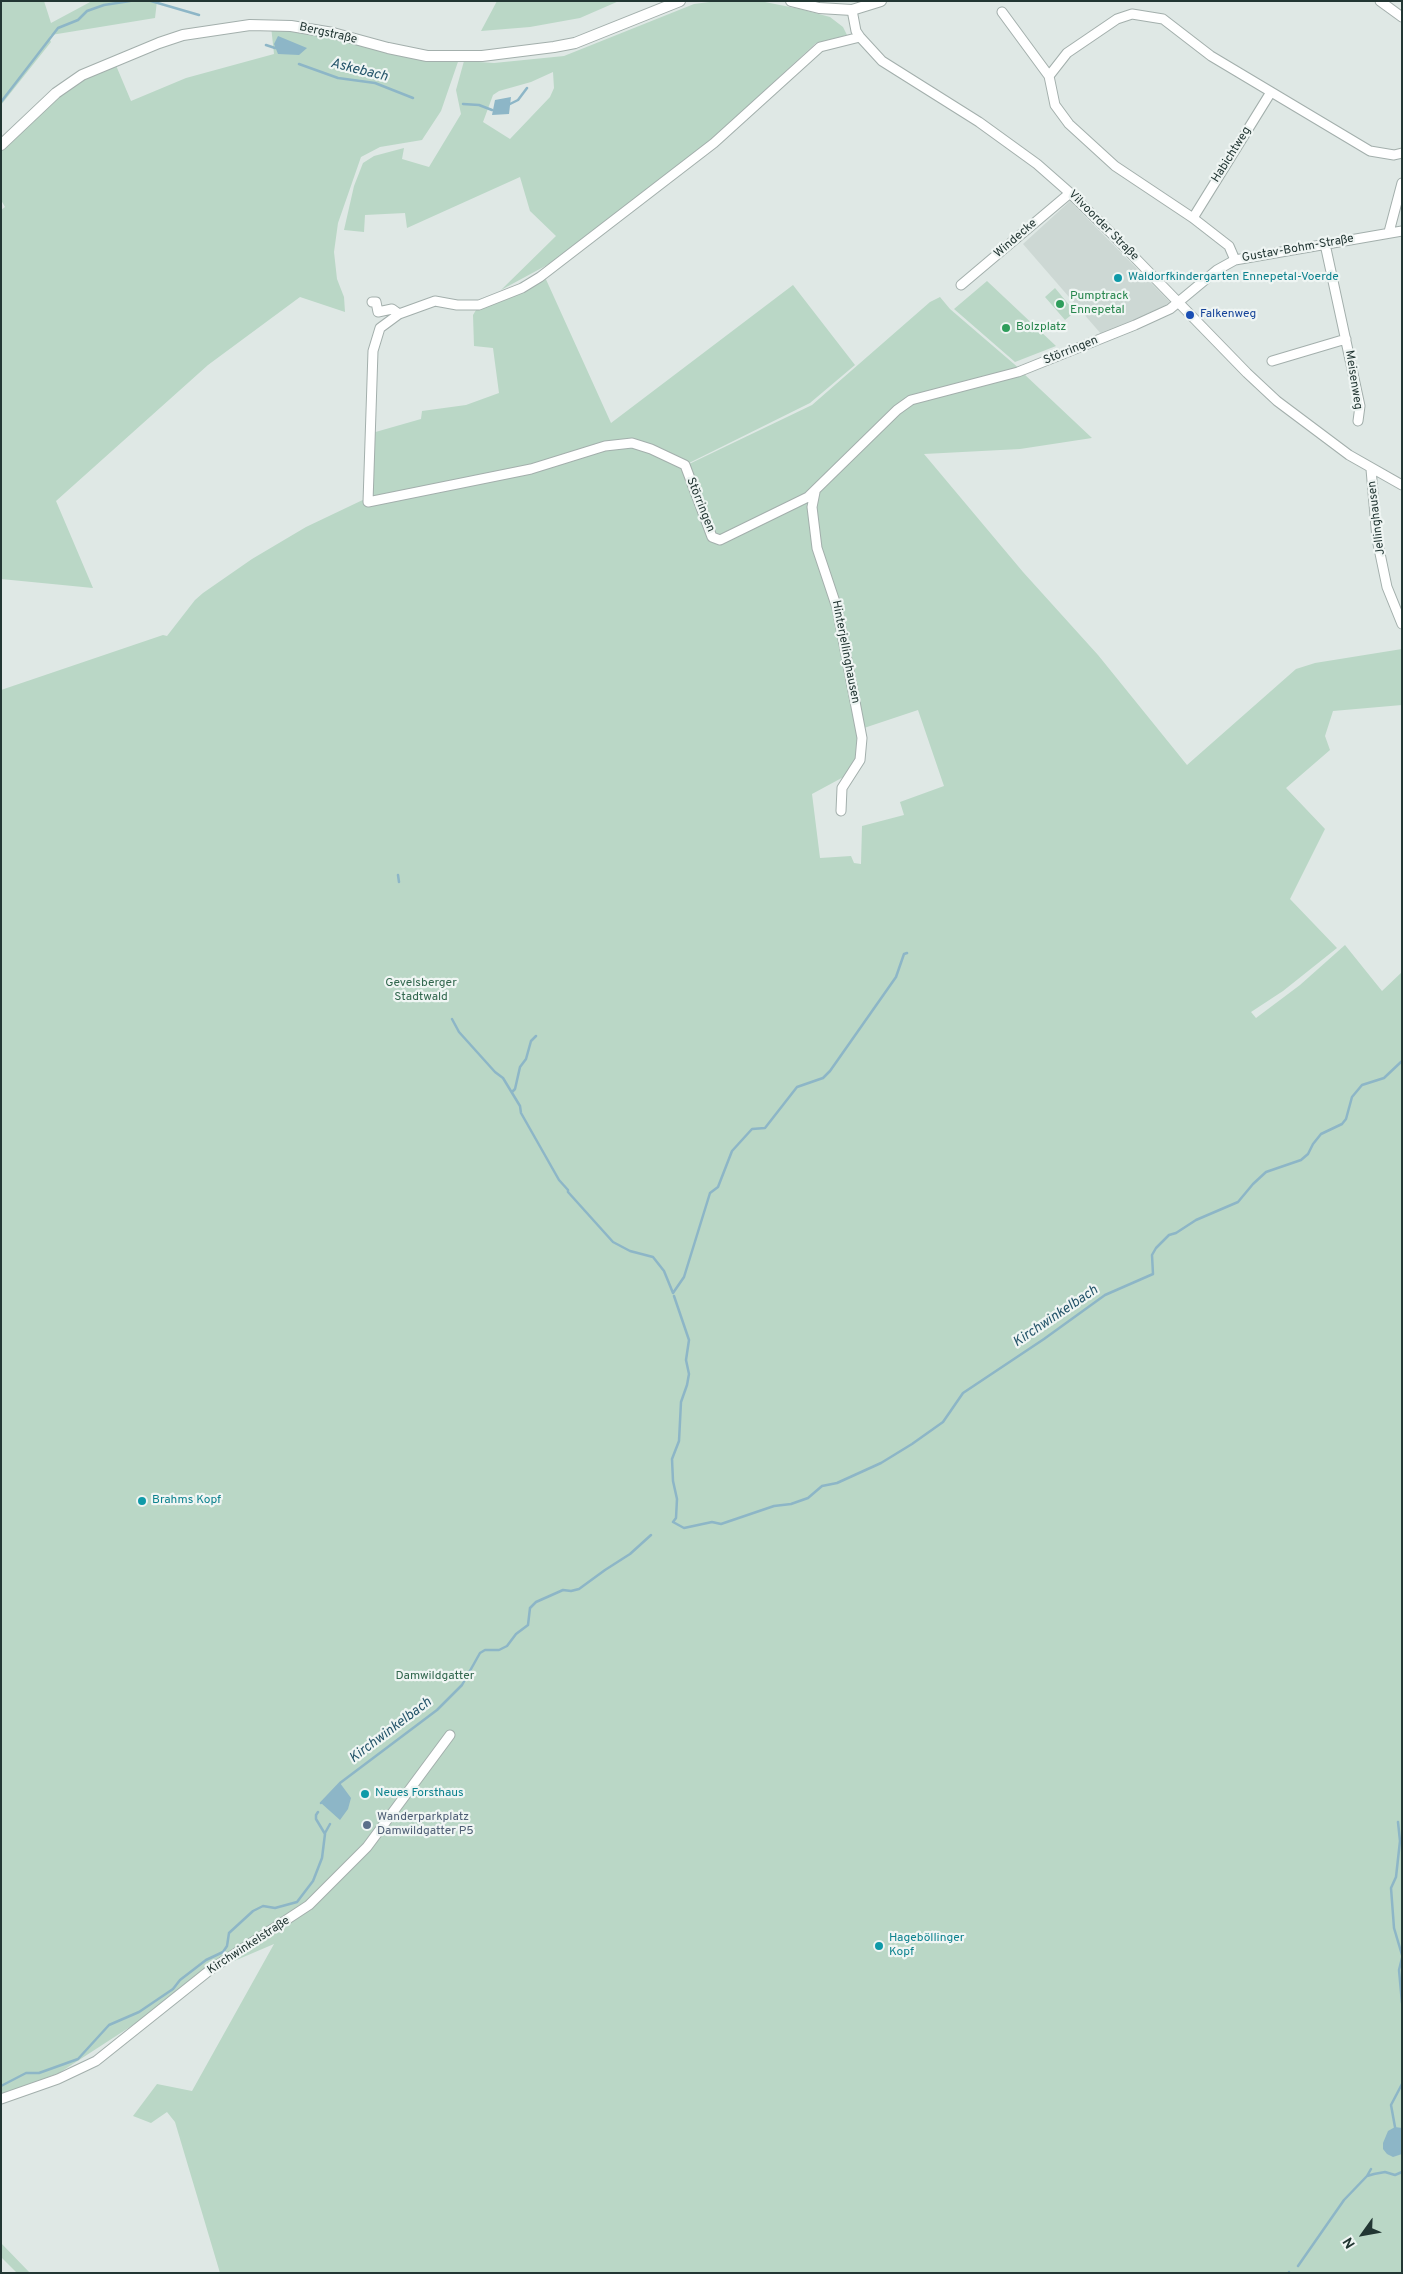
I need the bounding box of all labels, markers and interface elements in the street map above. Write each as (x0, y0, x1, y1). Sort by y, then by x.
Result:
street label: Bergstraße (298, 20, 358, 48)
water label: Askebach (329, 56, 389, 86)
street label: Habichtweg (1209, 125, 1255, 185)
street label: Vilvoorder Straße (1065, 188, 1141, 264)
street label: Windecke (992, 217, 1040, 261)
street label: Gustav-Bohm-Straße (1241, 232, 1355, 266)
place label: Waldorfkindergarten Ennepetal-Voerde (1128, 271, 1339, 285)
marker: Waldorfkindergarten Ennepetal-Voerde (1112, 272, 1124, 284)
place label: Pumptrack Ennepetal (1070, 290, 1129, 318)
marker: Pumptrack Ennepetal (1054, 298, 1066, 310)
place label: Falkenweg (1200, 308, 1256, 322)
marker: Falkenweg (1184, 309, 1196, 321)
place label: Bolzplatz (1016, 321, 1066, 335)
marker: Bolzplatz (1000, 322, 1012, 334)
street label: Störringen (1042, 334, 1100, 368)
street label: Meisenweg (1341, 349, 1365, 411)
street label: Störringen (683, 476, 717, 534)
street label: Jellinghausen (1365, 480, 1389, 556)
street label: Hinterjellinghausen (828, 599, 862, 705)
park label: Gevelsberger Stadtwald (385, 977, 457, 1005)
water label: Kirchwinkelbach (1010, 1282, 1102, 1352)
place label: Brahms Kopf (152, 1494, 221, 1508)
marker: Brahms Kopf (136, 1495, 148, 1507)
park label: Damwildgatter (396, 1670, 474, 1684)
water label: Kirchwinkelbach (347, 1695, 435, 1767)
place label: Neues Forsthaus (375, 1787, 464, 1801)
marker: Neues Forsthaus (359, 1788, 371, 1800)
place label: Wanderparkplatz Damwildgatter P5 (377, 1811, 474, 1839)
marker: Wanderparkplatz Damwildgatter P5 (361, 1819, 373, 1831)
street label: Kirchwinkelstraße (205, 1914, 293, 1978)
place label: Hageböllinger Kopf (889, 1932, 965, 1960)
marker: Hageböllinger Kopf (873, 1940, 885, 1952)
north arrow (1338, 2209, 1388, 2259)
text: N (1340, 2233, 1360, 2251)

